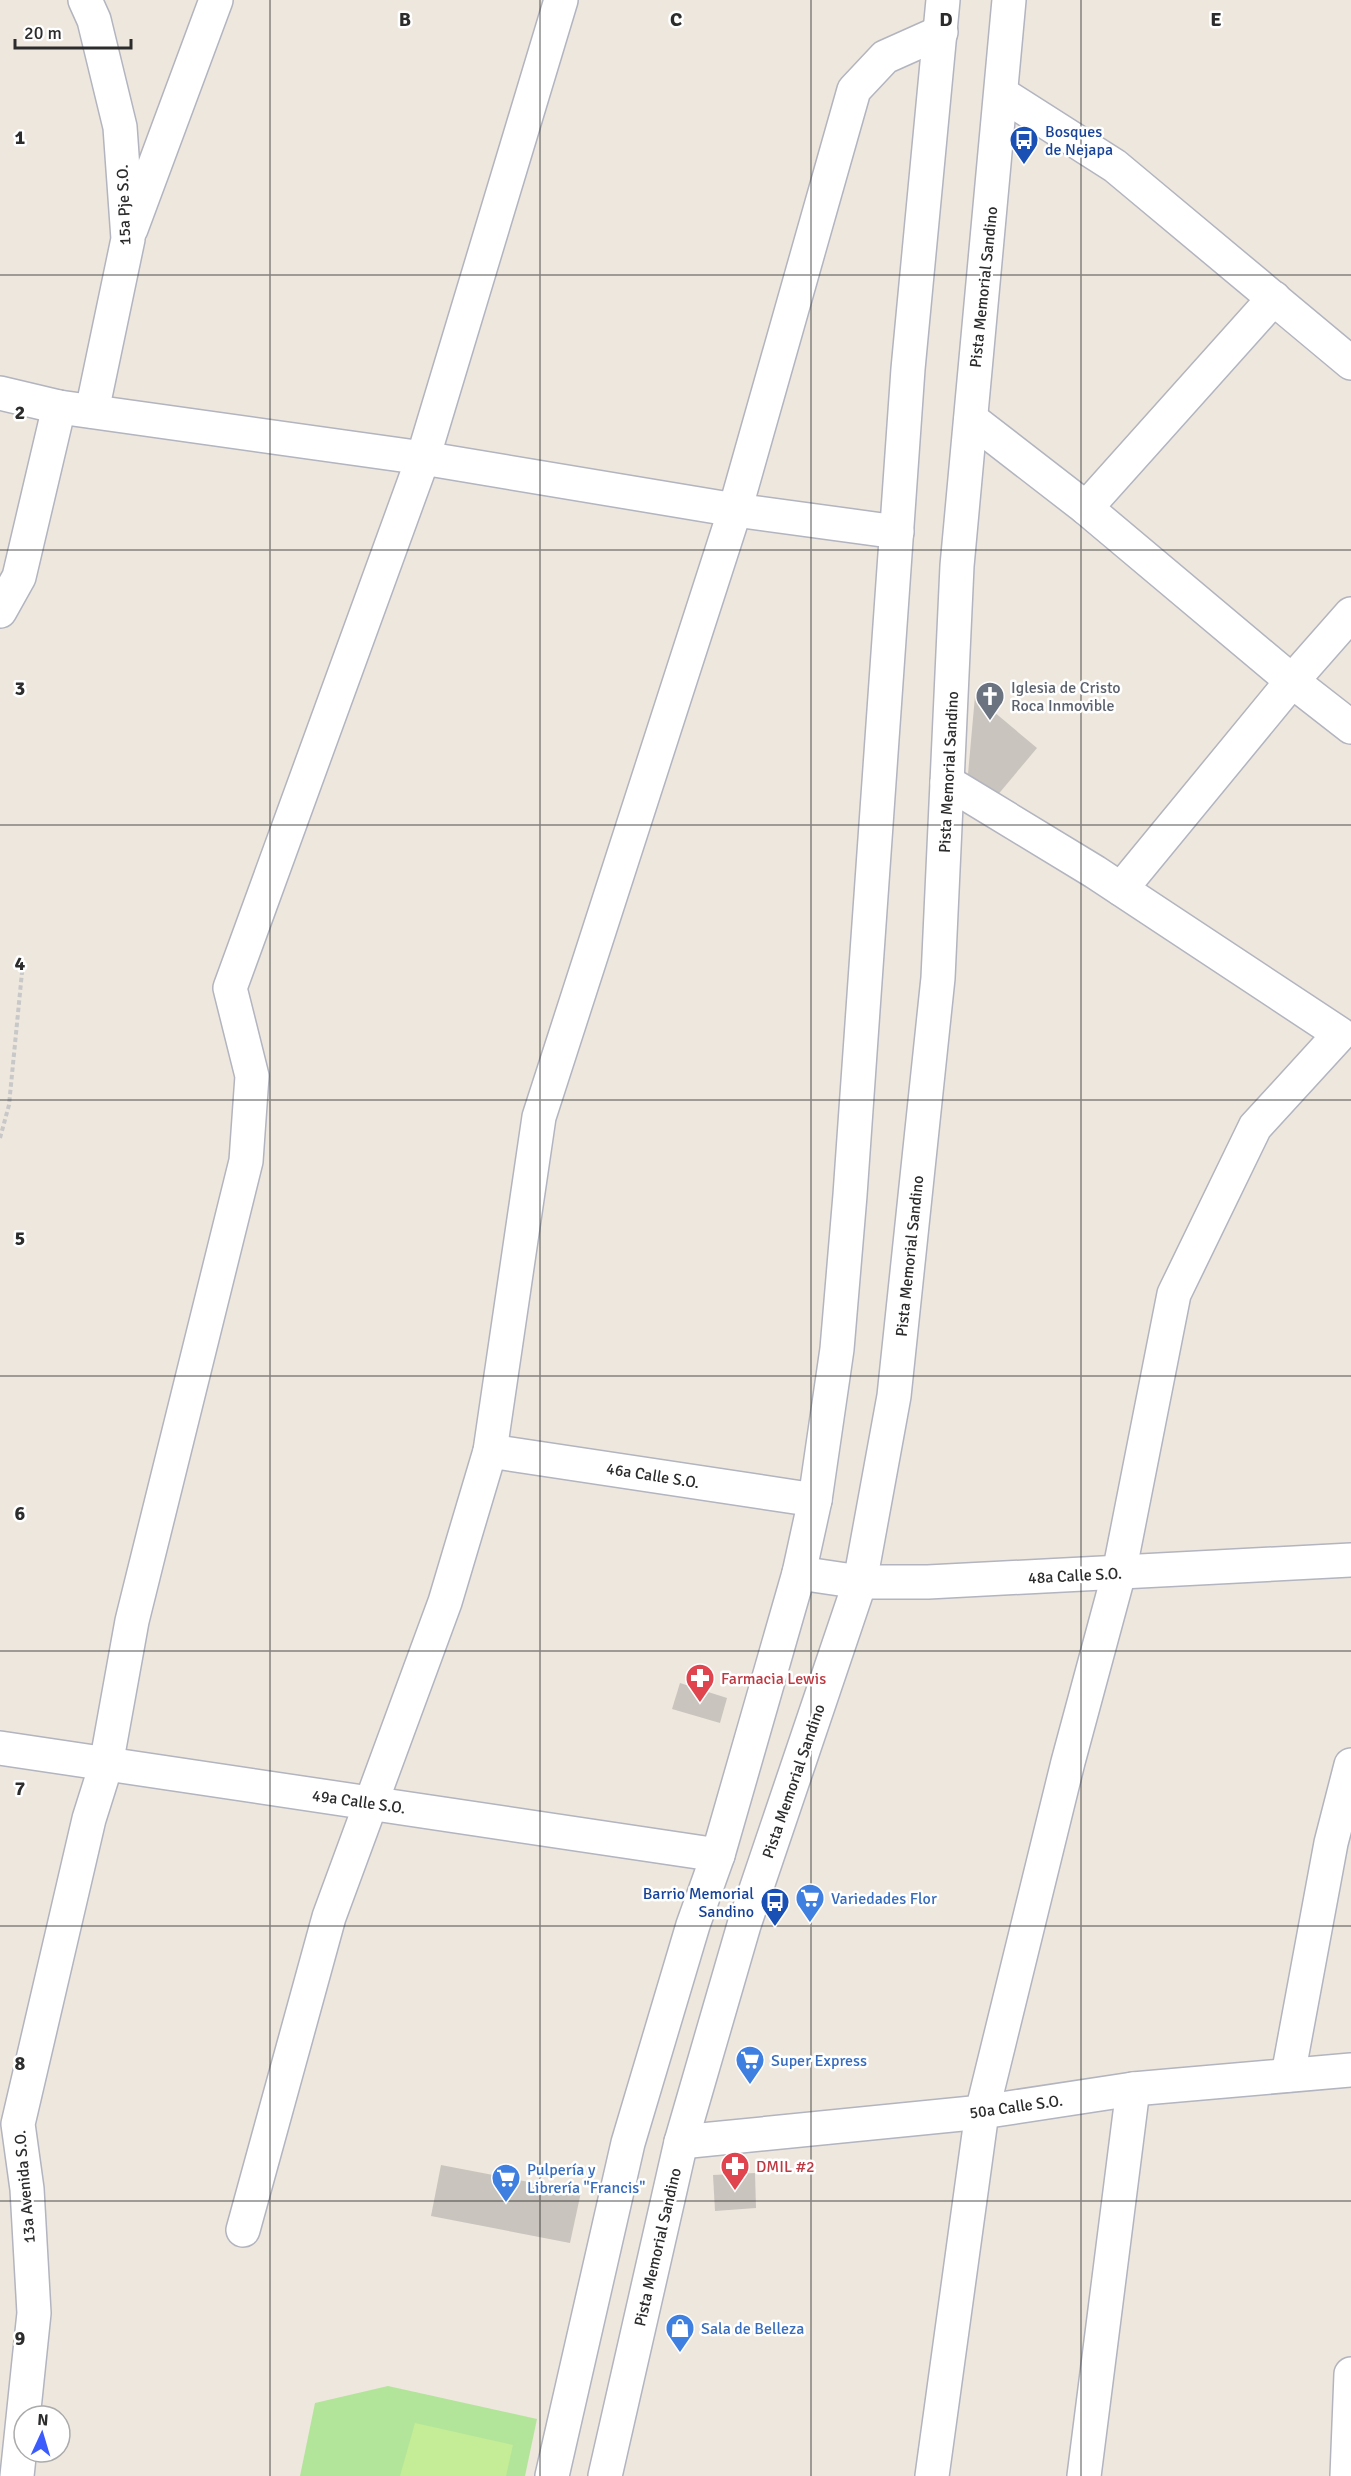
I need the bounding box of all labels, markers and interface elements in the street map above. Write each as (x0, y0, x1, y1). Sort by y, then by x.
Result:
text: B (399, 7, 411, 32)
text: C (670, 7, 682, 32)
text: D (939, 7, 953, 32)
text: E (1210, 7, 1222, 32)
scale bar (15, 12, 130, 50)
text: 20 m (24, 22, 62, 44)
place label: Bosques de Nejapa (1045, 122, 1113, 160)
bus stop icon: Bosques de Nejapa (1008, 124, 1040, 166)
text: 1 (15, 125, 26, 150)
street label: 15a Pje S.O. (113, 164, 135, 246)
street label: Pista Memorial Sandino (966, 205, 1002, 369)
text: 2 (15, 400, 25, 425)
text: 3 (15, 676, 25, 701)
place label: Iglesia de Cristo Roca Inmovible (1011, 678, 1121, 716)
church icon: Iglesia de Cristo Roca Inmovible (974, 680, 1006, 722)
street label: Pista Memorial Sandino (935, 691, 963, 853)
text: 4 (15, 951, 26, 976)
street label: Pista Memorial Sandino (892, 1174, 928, 1338)
text: 5 (15, 1226, 25, 1251)
street label: 46a Calle S.O. (605, 1459, 701, 1493)
text: 6 (15, 1501, 26, 1526)
street label: 48a Calle S.O. (1028, 1564, 1123, 1588)
pharmacy icon: Farmacia Lewis (684, 1662, 716, 1704)
place label: Farmacia Lewis (721, 1669, 826, 1689)
street label: Pista Memorial Sandino (758, 1701, 830, 1861)
text: 7 (15, 1776, 26, 1801)
street label: 49a Calle S.O. (311, 1786, 407, 1818)
supermarket icon: Variedades Flor (794, 1882, 826, 1924)
place label: Barrio Memorial Sandino (643, 1884, 754, 1922)
bus stop icon: Barrio Memorial Sandino (759, 1886, 791, 1928)
place label: Variedades Flor (831, 1889, 937, 1909)
supermarket icon: Super Express (734, 2044, 766, 2086)
text: 8 (15, 2051, 26, 2076)
place label: Super Express (771, 2051, 867, 2071)
street label: 50a Calle S.O. (968, 2091, 1064, 2123)
street label: 13a Avenida S.O. (10, 2129, 40, 2244)
pharmacy icon: DMIL #2 (719, 2150, 751, 2192)
place label: DMIL #2 (756, 2157, 815, 2177)
place label: Pulpería y Librería "Francis" (527, 2160, 646, 2198)
supermarket icon: Pulpería y Librería "Francis" (490, 2162, 522, 2204)
street label: Pista Memorial Sandino (630, 2166, 686, 2328)
shop icon: Sala de Belleza (664, 2312, 696, 2354)
place label: Sala de Belleza (701, 2319, 804, 2339)
text: 9 (15, 2326, 26, 2351)
north arrow (12, 2404, 72, 2464)
text: N (37, 2410, 49, 2430)

